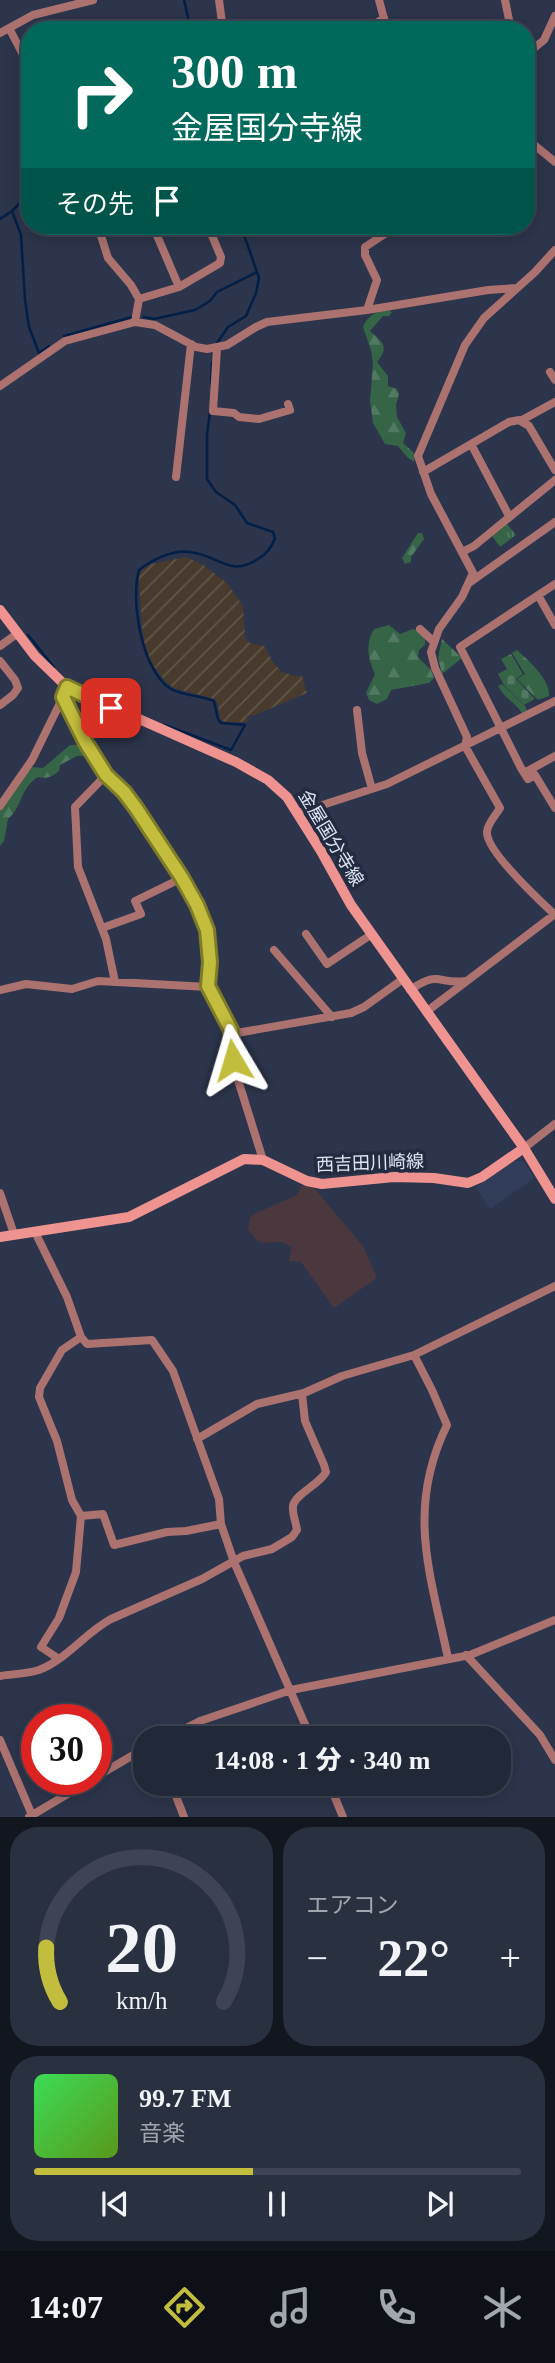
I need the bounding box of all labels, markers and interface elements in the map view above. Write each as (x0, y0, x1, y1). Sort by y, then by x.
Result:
text: 300 m (171, 44, 298, 99)
icon: right (56, 49, 147, 140)
text: 金屋国分寺線 (171, 110, 363, 146)
icon: arrive (148, 182, 186, 220)
text: その先 (56, 190, 134, 219)
pin (81, 678, 141, 738)
icon: arrive (92, 689, 130, 727)
street label: 金屋国分寺線 (295, 787, 367, 889)
position arrow (196, 1023, 270, 1097)
street label: 西吉田川崎線 (316, 1151, 424, 1175)
speed limit sign: 30 (21, 1704, 112, 1795)
text: 14:08 · 1 分 · 340 m (214, 1746, 430, 1775)
text: エアコン (307, 1893, 399, 1918)
text: 20 (105, 1908, 178, 1989)
text: 22° (377, 1930, 450, 1987)
text: − (307, 1937, 328, 1979)
text: + (500, 1937, 521, 1979)
text: km/h (116, 1987, 167, 2014)
text: 99.7 FM (139, 2084, 231, 2113)
text: 音楽 (139, 2121, 185, 2146)
icon: previous (96, 2185, 134, 2223)
icon: pause (258, 2185, 296, 2223)
icon: next (421, 2185, 459, 2223)
icon: directions (160, 2283, 209, 2332)
icon: music (266, 2283, 315, 2332)
icon: phone (372, 2283, 421, 2332)
icon: climate (478, 2283, 527, 2332)
text: 14:07 (28, 2289, 103, 2325)

